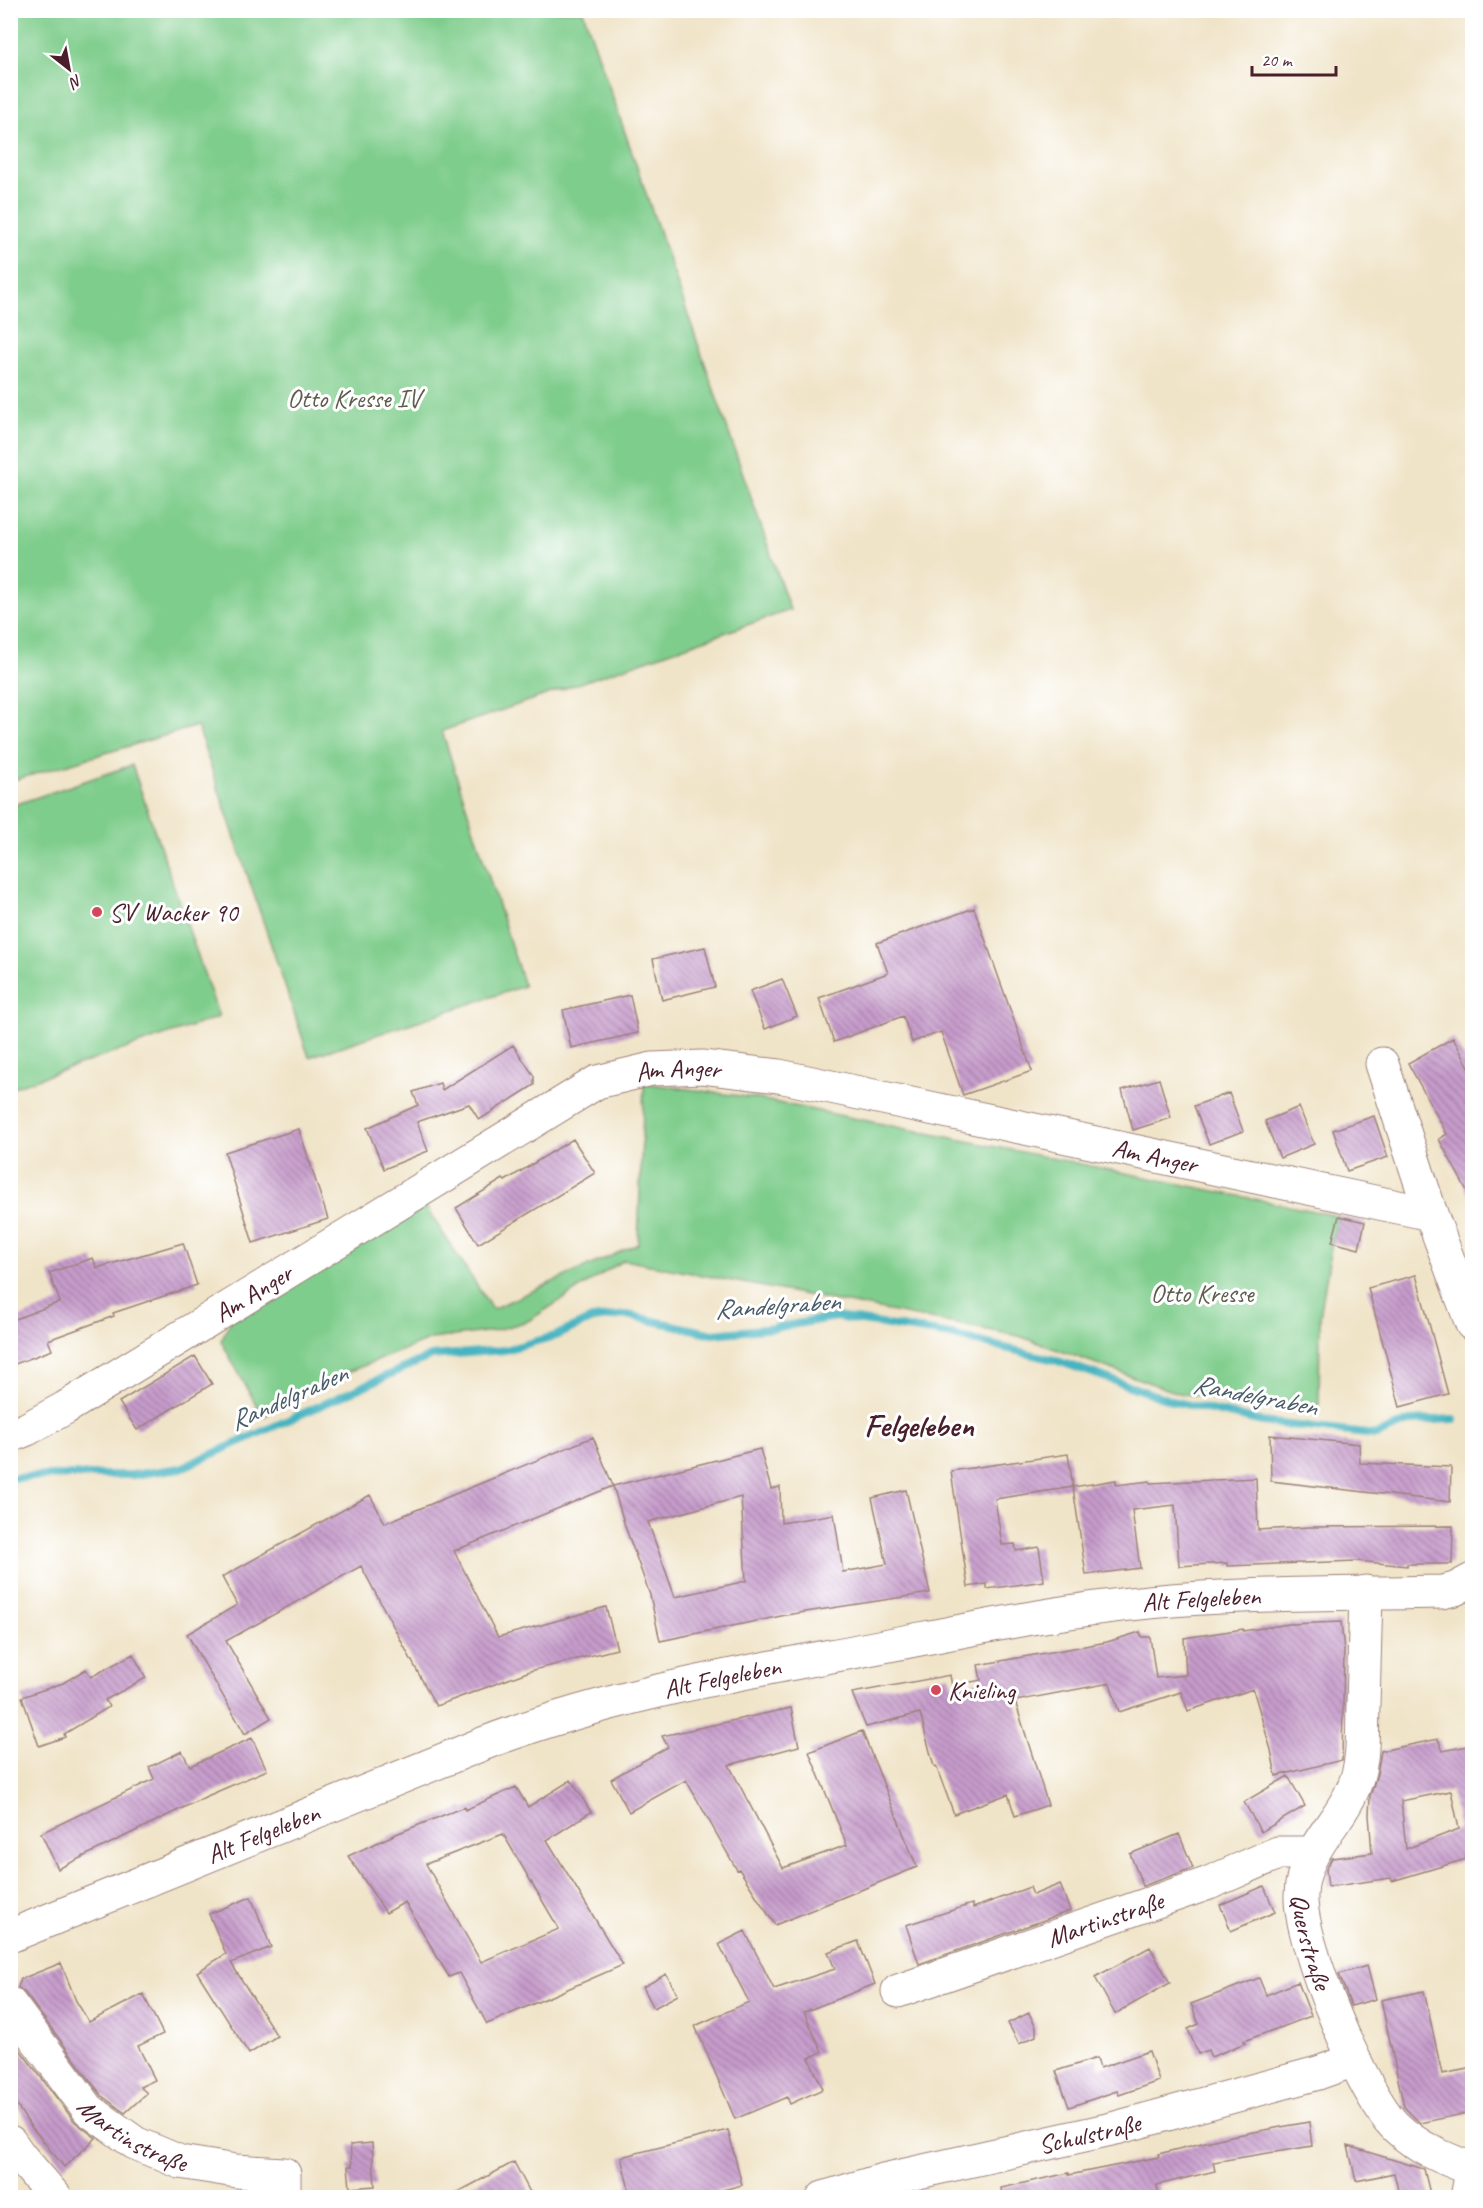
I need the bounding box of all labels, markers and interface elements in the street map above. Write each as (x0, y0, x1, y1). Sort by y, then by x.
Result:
north arrow (39, 39, 99, 99)
scale bar (1252, 39, 1336, 77)
text: 20 m (1261, 49, 1294, 71)
text: N (64, 70, 86, 94)
park label: Otto Kresse IV (287, 382, 426, 415)
place label: SV Wacker 90 (109, 896, 240, 929)
marker: SV Wacker 90 (90, 905, 104, 919)
street label: Am Anger (632, 1050, 725, 1089)
street label: Am Anger (1109, 1131, 1203, 1181)
street label: Am Anger (208, 1255, 300, 1329)
park label: Otto Kresse (1150, 1277, 1255, 1310)
water label: Randelgraben (713, 1284, 842, 1326)
water label: Randelgraben (224, 1355, 354, 1438)
water label: Randelgraben (1190, 1366, 1321, 1424)
district label: Felgeleben (864, 1405, 975, 1446)
street label: Alt Felgeleben (1140, 1579, 1262, 1619)
street label: Alt Felgeleben (660, 1649, 785, 1706)
place label: Knieling (948, 1674, 1017, 1707)
marker: Knieling (929, 1683, 943, 1697)
street label: Alt Felgeleben (202, 1795, 325, 1871)
street label: Martinstraße (1042, 1883, 1170, 1955)
street label: Querstraße (1284, 1894, 1340, 1996)
street label: Martinstraße (70, 2092, 191, 2180)
street label: Schulstraße (1035, 2105, 1146, 2161)

